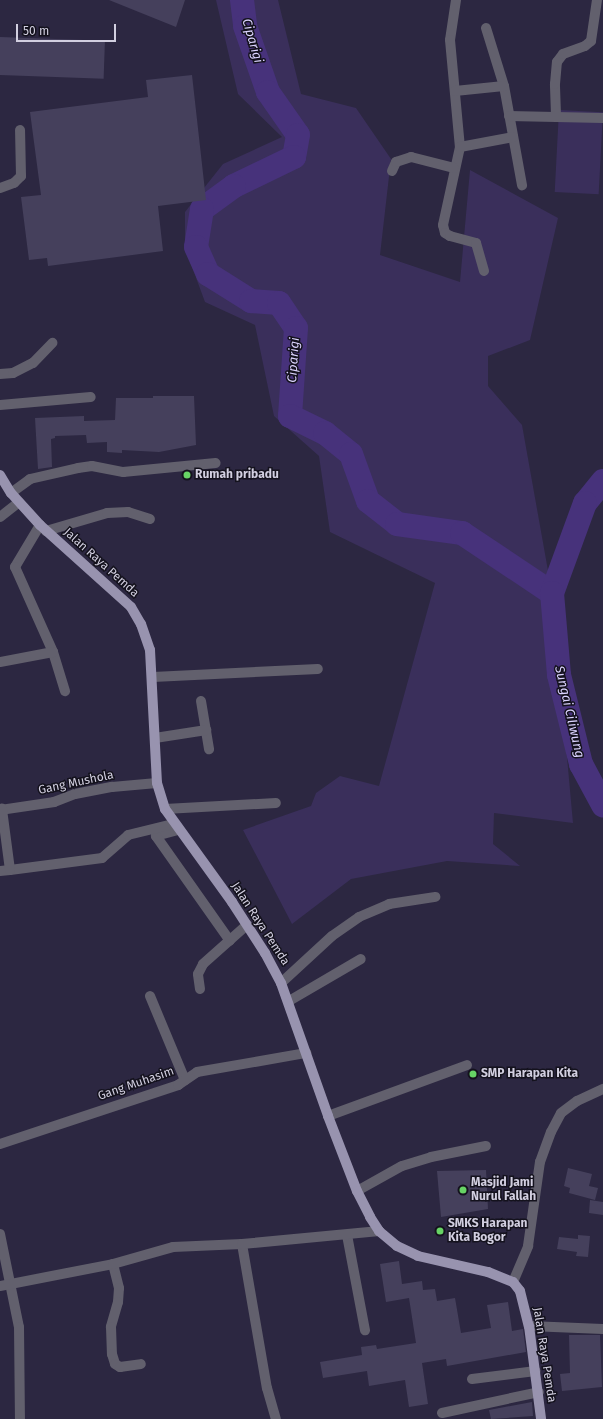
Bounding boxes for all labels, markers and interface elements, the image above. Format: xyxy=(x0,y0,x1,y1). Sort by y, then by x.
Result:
scale bar xyxy=(18,16,118,42)
water label: Ciparigi xyxy=(238,17,266,65)
text: 50 m xyxy=(23,24,49,38)
water label: Ciparigi xyxy=(285,337,303,383)
place label: Rumah pribadu xyxy=(195,468,279,482)
marker: Rumah pribadu xyxy=(182,470,192,480)
street label: Jalan Raya Pemda xyxy=(60,525,142,601)
water label: Sungai Ciliwung xyxy=(551,664,587,760)
street label: Gang Mushola xyxy=(37,768,115,798)
street label: Jalan Raya Pemda xyxy=(228,880,292,968)
street label: Gang Muhasim xyxy=(96,1064,176,1104)
place label: SMP Harapan Kita xyxy=(481,1067,578,1081)
marker: SMP Harapan Kita xyxy=(468,1069,478,1079)
place label: Masjid Jami Nurul Fallah xyxy=(471,1176,536,1204)
marker: Masjid Jami Nurul Fallah xyxy=(458,1185,468,1195)
place label: SMKS Harapan Kita Bogor xyxy=(448,1217,527,1245)
marker: SMKS Harapan Kita Bogor xyxy=(435,1226,445,1236)
street label: Jalan Raya Pemda xyxy=(529,1306,559,1404)

